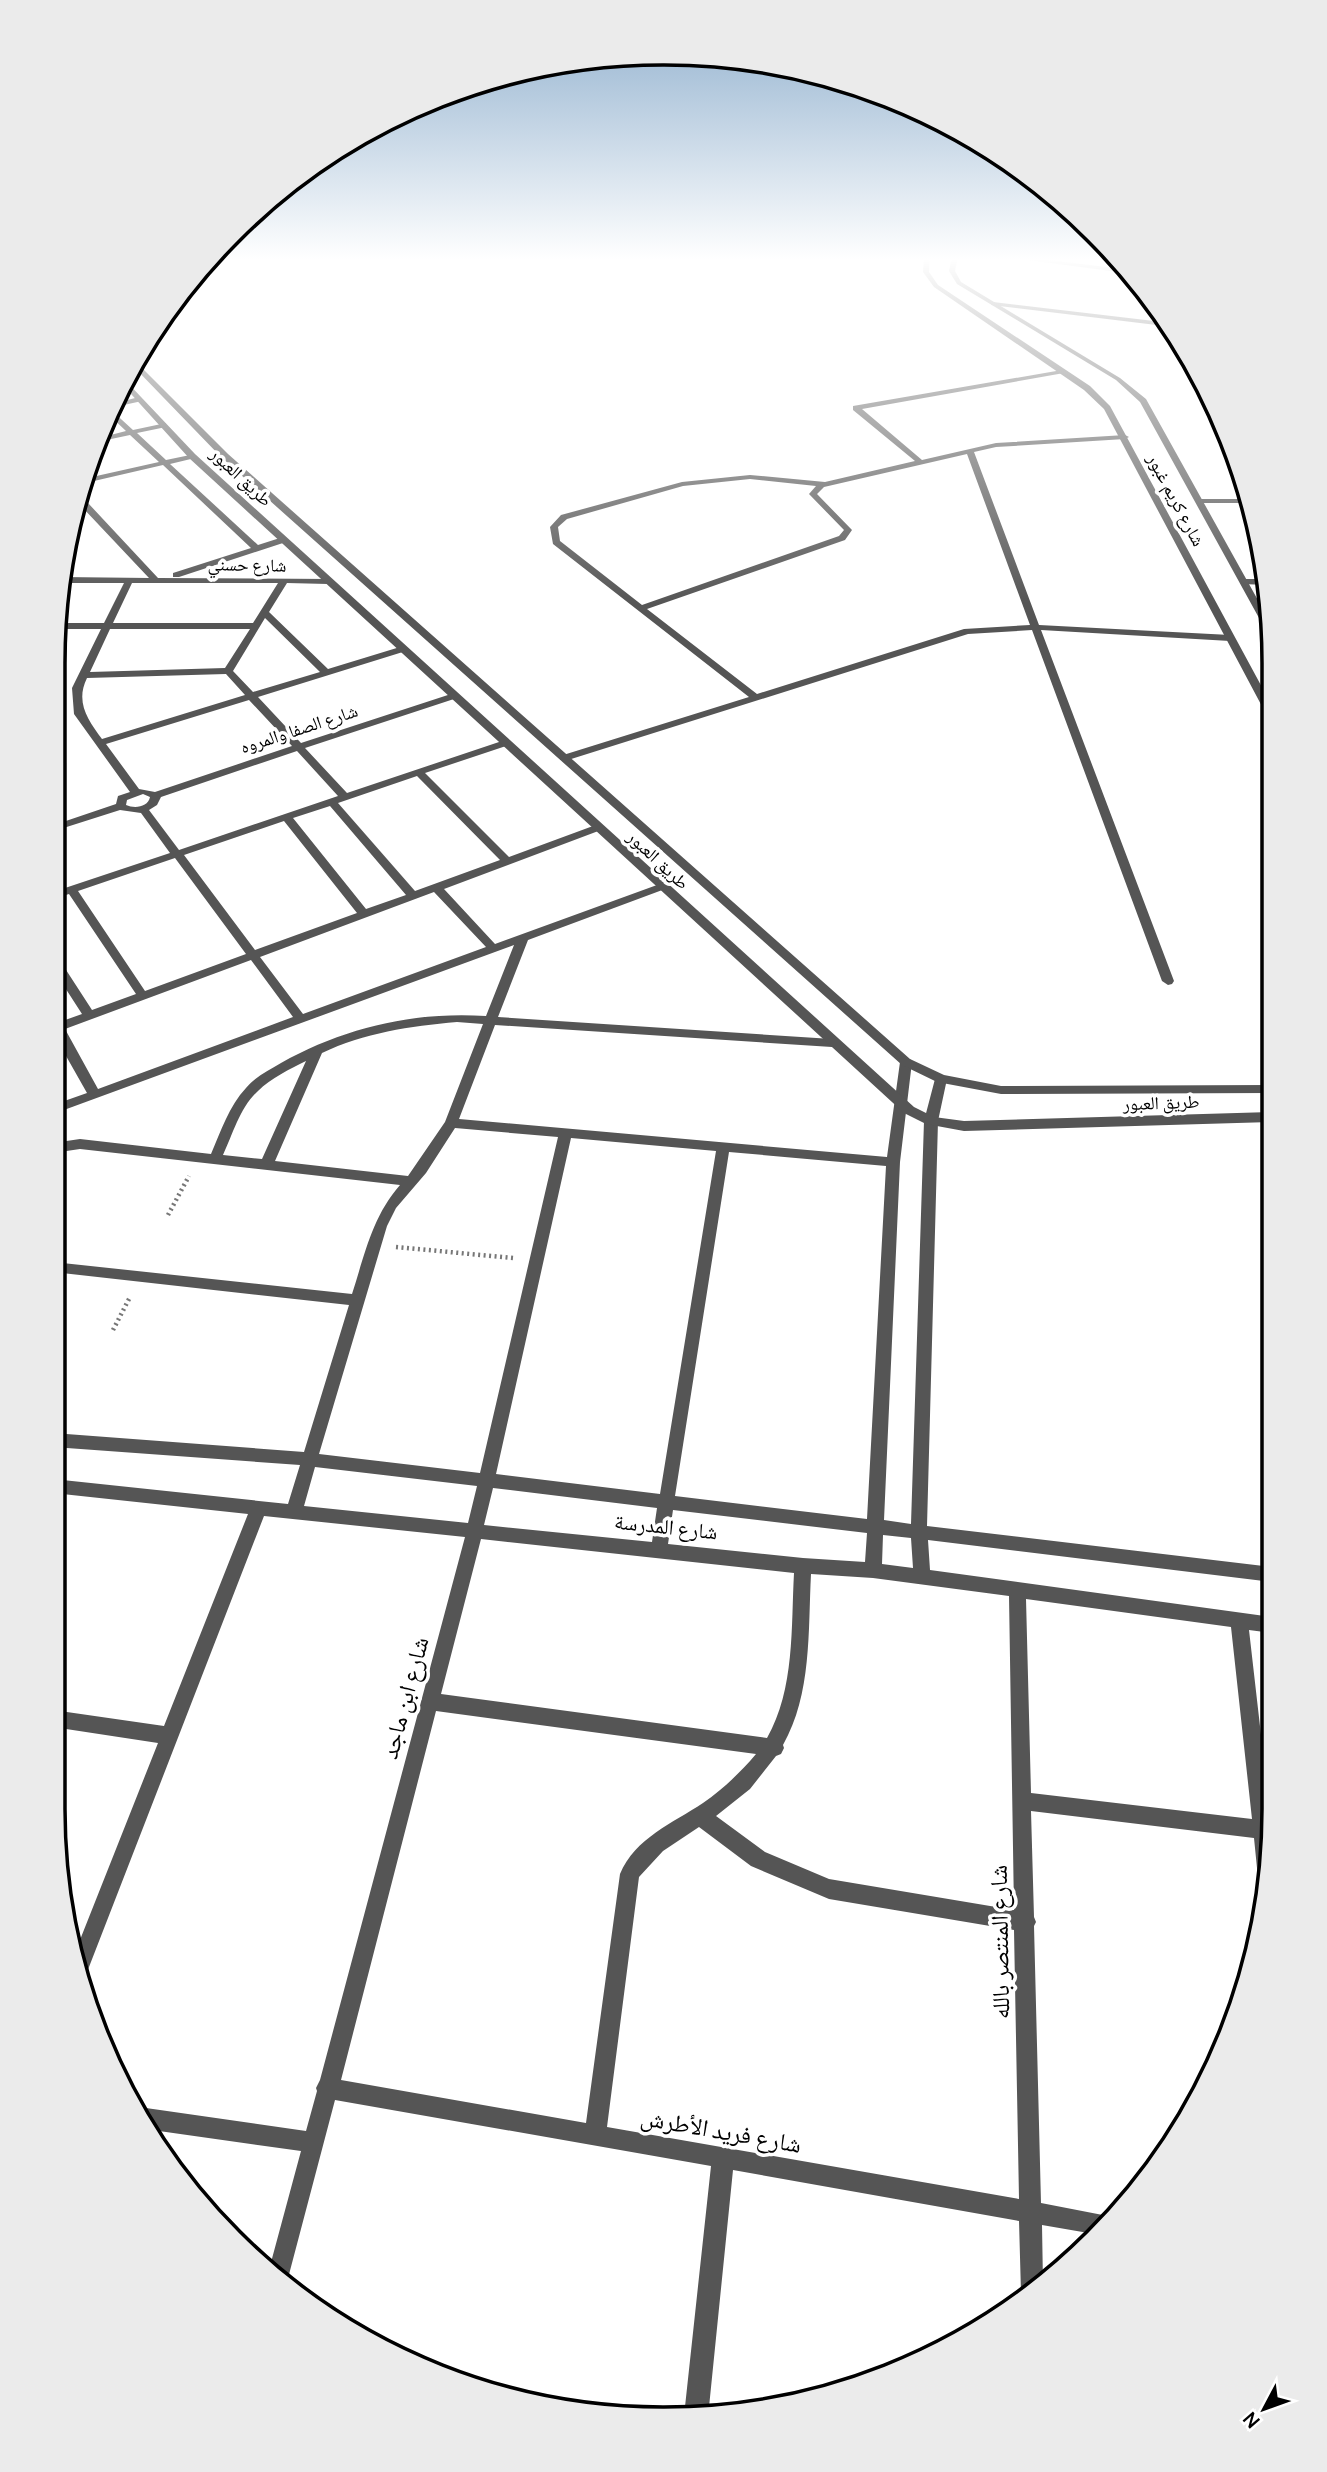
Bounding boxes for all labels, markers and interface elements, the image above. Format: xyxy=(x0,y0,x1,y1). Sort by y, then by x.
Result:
street label: طريق العبور xyxy=(205,441,278,511)
street label: شارع كريم غبور xyxy=(1141,448,1211,550)
street label: شارع حسني xyxy=(207,551,287,580)
street label: شارع الصفا والمروه xyxy=(237,698,360,758)
street label: طريق العبور xyxy=(622,824,695,894)
street label: طريق العبور xyxy=(1121,1089,1200,1115)
street label: شارع المدرسة xyxy=(613,1507,719,1545)
street label: شارع ابن ماجد xyxy=(371,1633,436,1762)
street label: شارع المنتصر بالله xyxy=(981,1865,1016,2020)
street label: شارع فريد الأطرش xyxy=(638,2099,804,2160)
north arrow xyxy=(1229,2374,1299,2444)
text: N xyxy=(1237,2406,1265,2434)

